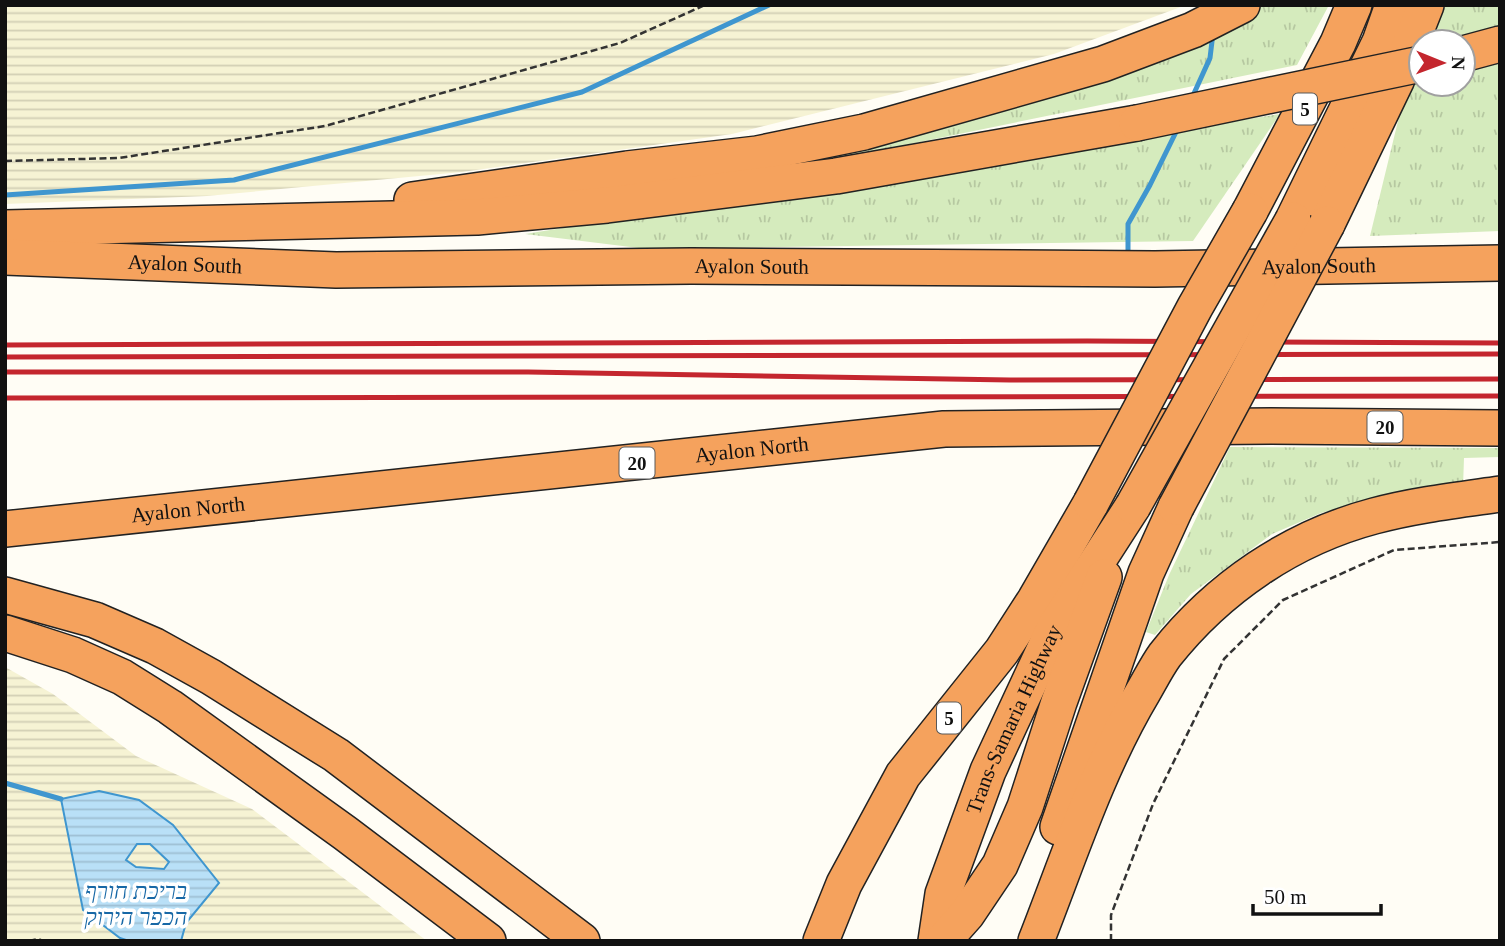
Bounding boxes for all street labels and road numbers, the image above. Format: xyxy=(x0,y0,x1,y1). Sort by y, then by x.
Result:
road number: 5 xyxy=(1293,94,1317,124)
street label: Ayalon South xyxy=(127,250,243,278)
street label: Ayalon South xyxy=(1261,253,1376,279)
street label: Ayalon South xyxy=(695,254,809,279)
road number: 20 xyxy=(1368,412,1402,442)
street label: Ayalon North xyxy=(694,431,810,467)
road number: 20 xyxy=(620,447,654,478)
street label: Ayalon North xyxy=(130,491,247,527)
street label: Trans-Samaria Highway xyxy=(961,620,1067,817)
road number: 5 xyxy=(937,702,961,734)

